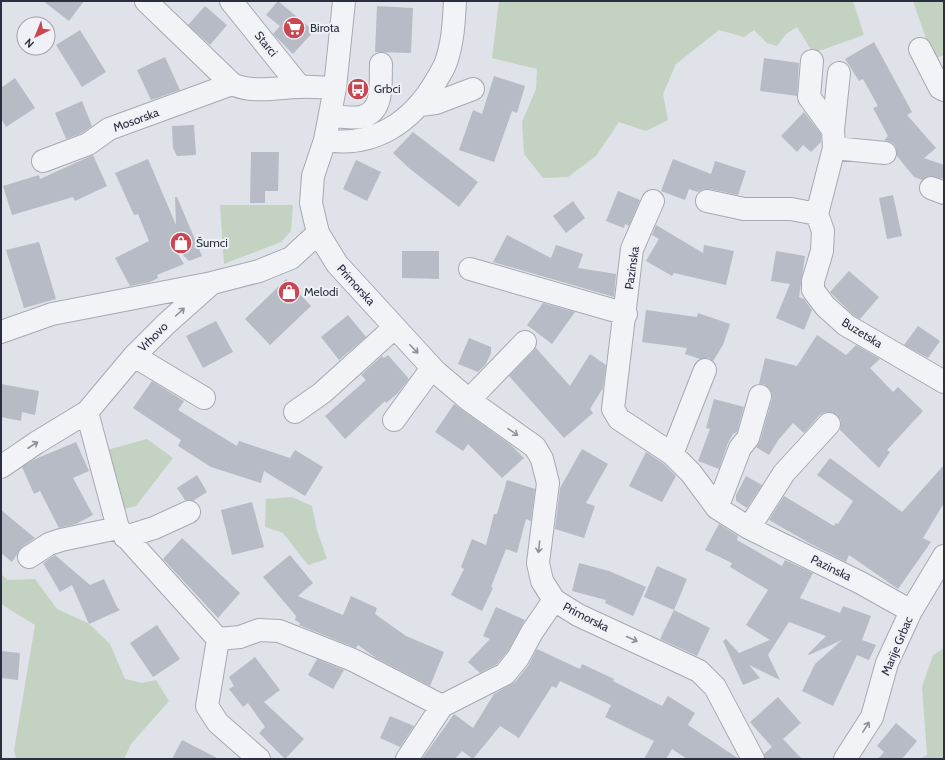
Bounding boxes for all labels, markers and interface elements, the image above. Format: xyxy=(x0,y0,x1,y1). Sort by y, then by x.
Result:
supermarket icon: Birota xyxy=(281,15,307,41)
north arrow xyxy=(16,16,56,56)
place label: Birota xyxy=(310,20,340,35)
street label: Starci xyxy=(252,28,281,59)
text: N xyxy=(22,36,37,51)
bus stop icon: Grbci xyxy=(345,76,371,102)
place label: Grbci xyxy=(374,81,400,96)
street label: Mosorska xyxy=(111,104,161,135)
shop icon: Šumci xyxy=(168,230,194,256)
place label: Šumci xyxy=(196,235,228,250)
street label: Pazinska xyxy=(621,245,642,290)
street label: Primorska xyxy=(334,261,379,308)
shop icon: Melodi xyxy=(276,279,302,305)
place label: Melodi xyxy=(304,284,338,299)
one-way arrow xyxy=(175,307,185,316)
street label: Buzetska xyxy=(839,314,886,351)
street label: Vrhovo xyxy=(135,318,171,355)
one-way arrow xyxy=(409,344,419,354)
one-way arrow xyxy=(508,428,519,436)
one-way arrow xyxy=(27,440,39,448)
one-way arrow xyxy=(536,540,543,553)
street label: Pazinska xyxy=(808,551,854,584)
street label: Primorska xyxy=(561,599,612,635)
street label: Marije Grbac xyxy=(877,613,916,678)
one-way arrow xyxy=(626,636,638,643)
one-way arrow xyxy=(862,721,871,732)

